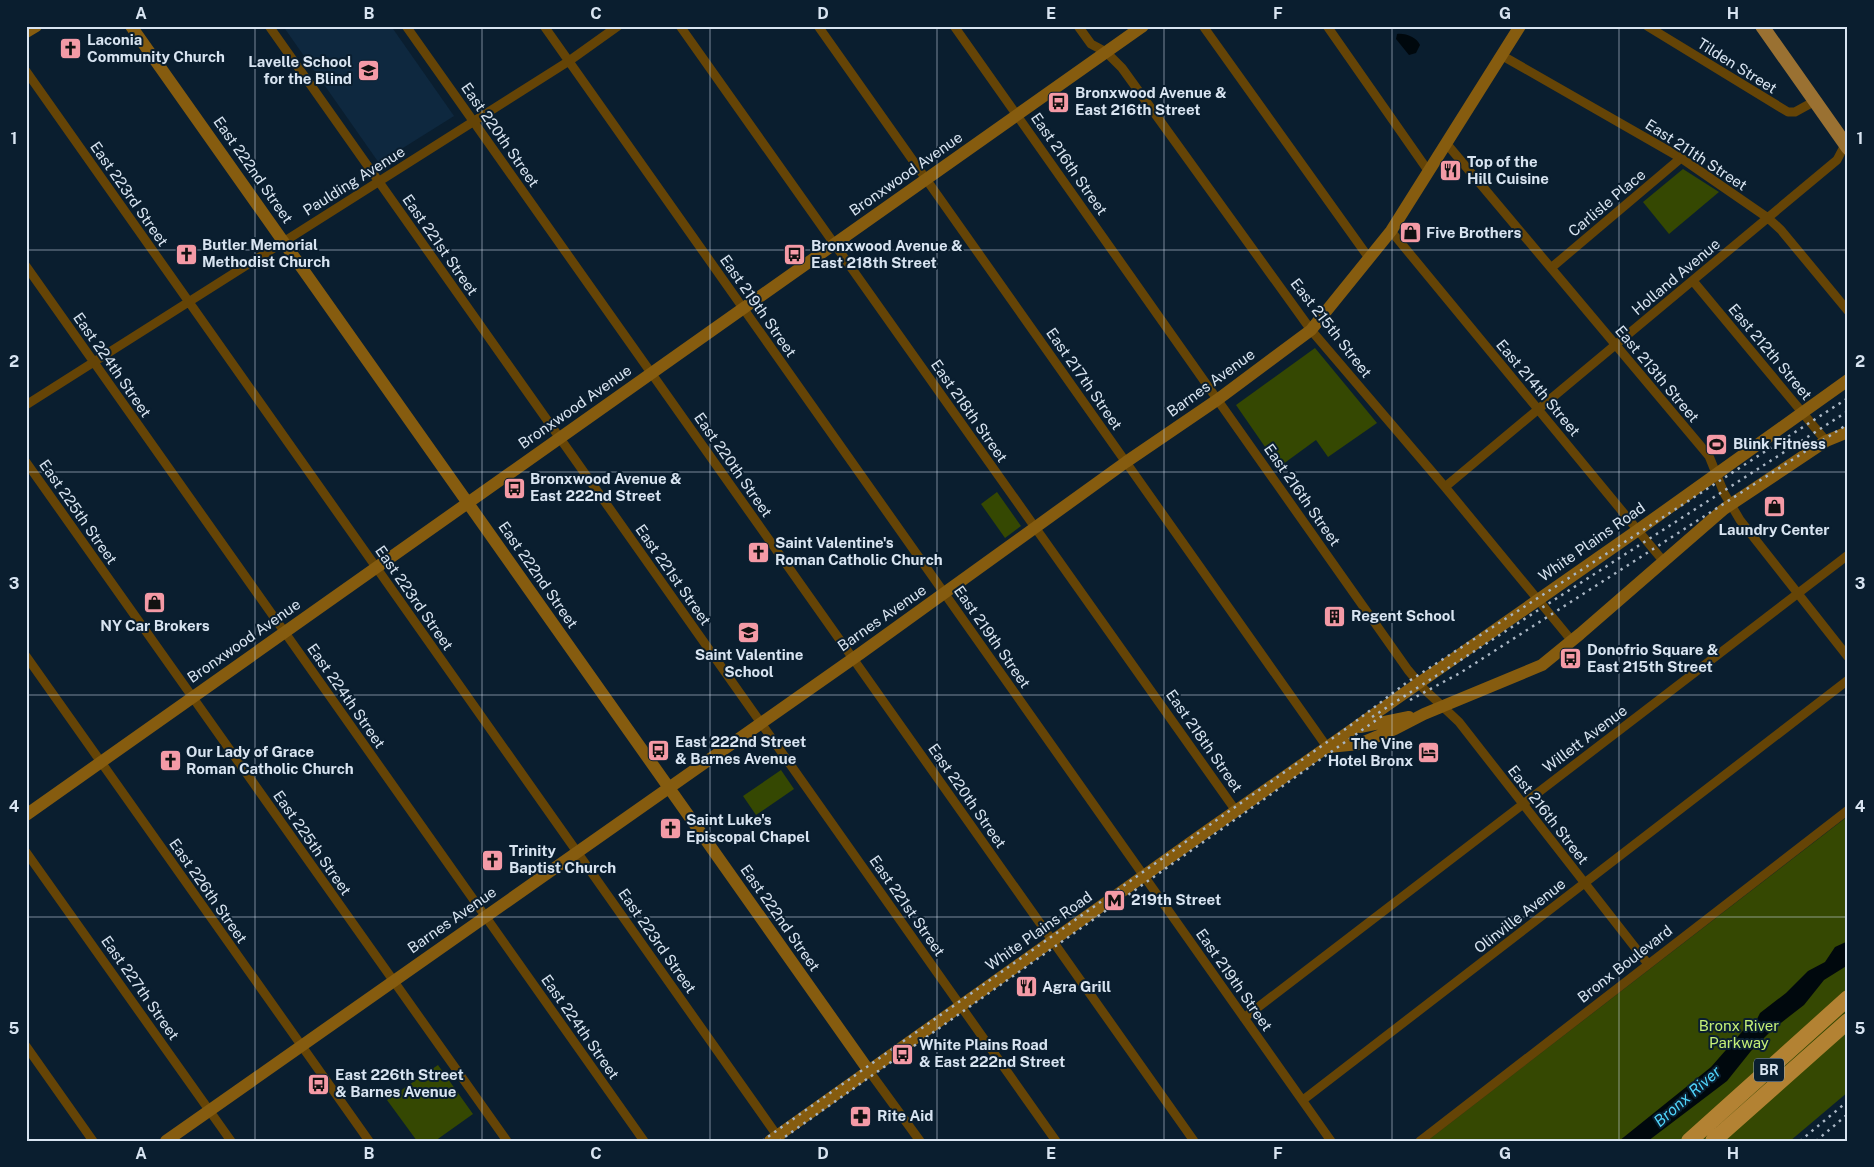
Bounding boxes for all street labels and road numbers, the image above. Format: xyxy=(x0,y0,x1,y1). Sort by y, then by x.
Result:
street label: Tilden Street xyxy=(1694,34,1780,97)
street label: East 220th Street xyxy=(458,79,543,190)
street label: East 216th Street xyxy=(1028,109,1111,218)
street label: East 222nd Street xyxy=(210,113,297,226)
street label: East 211th Street xyxy=(1642,115,1750,194)
street label: Bronxwood Avenue xyxy=(846,128,965,219)
street label: East 223rd Street xyxy=(87,138,172,249)
street label: Paulding Avenue xyxy=(300,142,408,219)
street label: Carlisle Place xyxy=(1565,165,1649,240)
street label: East 221st Street xyxy=(399,191,482,298)
street label: Holland Avenue xyxy=(1628,235,1723,318)
street label: East 219th Street xyxy=(717,251,800,360)
street label: East 215th Street xyxy=(1287,275,1375,381)
street label: East 212th Street xyxy=(1725,300,1816,403)
street label: East 224th Street xyxy=(70,309,155,420)
street label: East 213th Street xyxy=(1612,322,1703,426)
street label: East 217th Street xyxy=(1043,325,1126,433)
street label: East 214th Street xyxy=(1493,336,1584,440)
street label: Barnes Avenue xyxy=(1164,345,1258,420)
street label: East 218th Street xyxy=(928,356,1011,465)
street label: Bronxwood Avenue xyxy=(515,361,634,452)
street label: East 220th Street xyxy=(691,409,776,520)
street label: East 216th Street xyxy=(1261,440,1344,549)
street label: East 225th Street xyxy=(36,456,121,567)
street label: White Plains Road xyxy=(1535,499,1648,585)
street label: East 222nd Street xyxy=(495,518,582,631)
street label: East 221st Street xyxy=(632,521,715,628)
street label: East 223rd Street xyxy=(372,542,457,653)
street label: Barnes Avenue xyxy=(834,581,929,654)
street label: East 219th Street xyxy=(951,582,1034,691)
street label: Bronxwood Avenue xyxy=(184,595,303,686)
street label: East 224th Street xyxy=(304,640,389,751)
street label: East 218th Street xyxy=(1163,686,1246,795)
street label: Willett Avenue xyxy=(1539,701,1630,776)
street label: East 220th Street xyxy=(925,740,1010,851)
street label: East 216th Street xyxy=(1505,762,1592,868)
street label: East 225th Street xyxy=(270,787,355,898)
street label: East 226th Street xyxy=(166,835,251,946)
street label: East 221st Street xyxy=(866,852,949,959)
street label: East 222nd Street xyxy=(737,861,824,974)
street label: Olinville Avenue xyxy=(1471,875,1569,956)
street label: Barnes Avenue xyxy=(404,883,499,956)
street label: East 223rd Street xyxy=(615,885,700,996)
street label: White Plains Road xyxy=(982,888,1095,974)
street label: Bronx Boulevard xyxy=(1574,921,1675,1006)
street label: East 219th Street xyxy=(1193,925,1276,1034)
street label: East 227th Street xyxy=(98,932,183,1043)
street label: East 224th Street xyxy=(538,971,623,1082)
road number: BR xyxy=(1754,1058,1784,1082)

